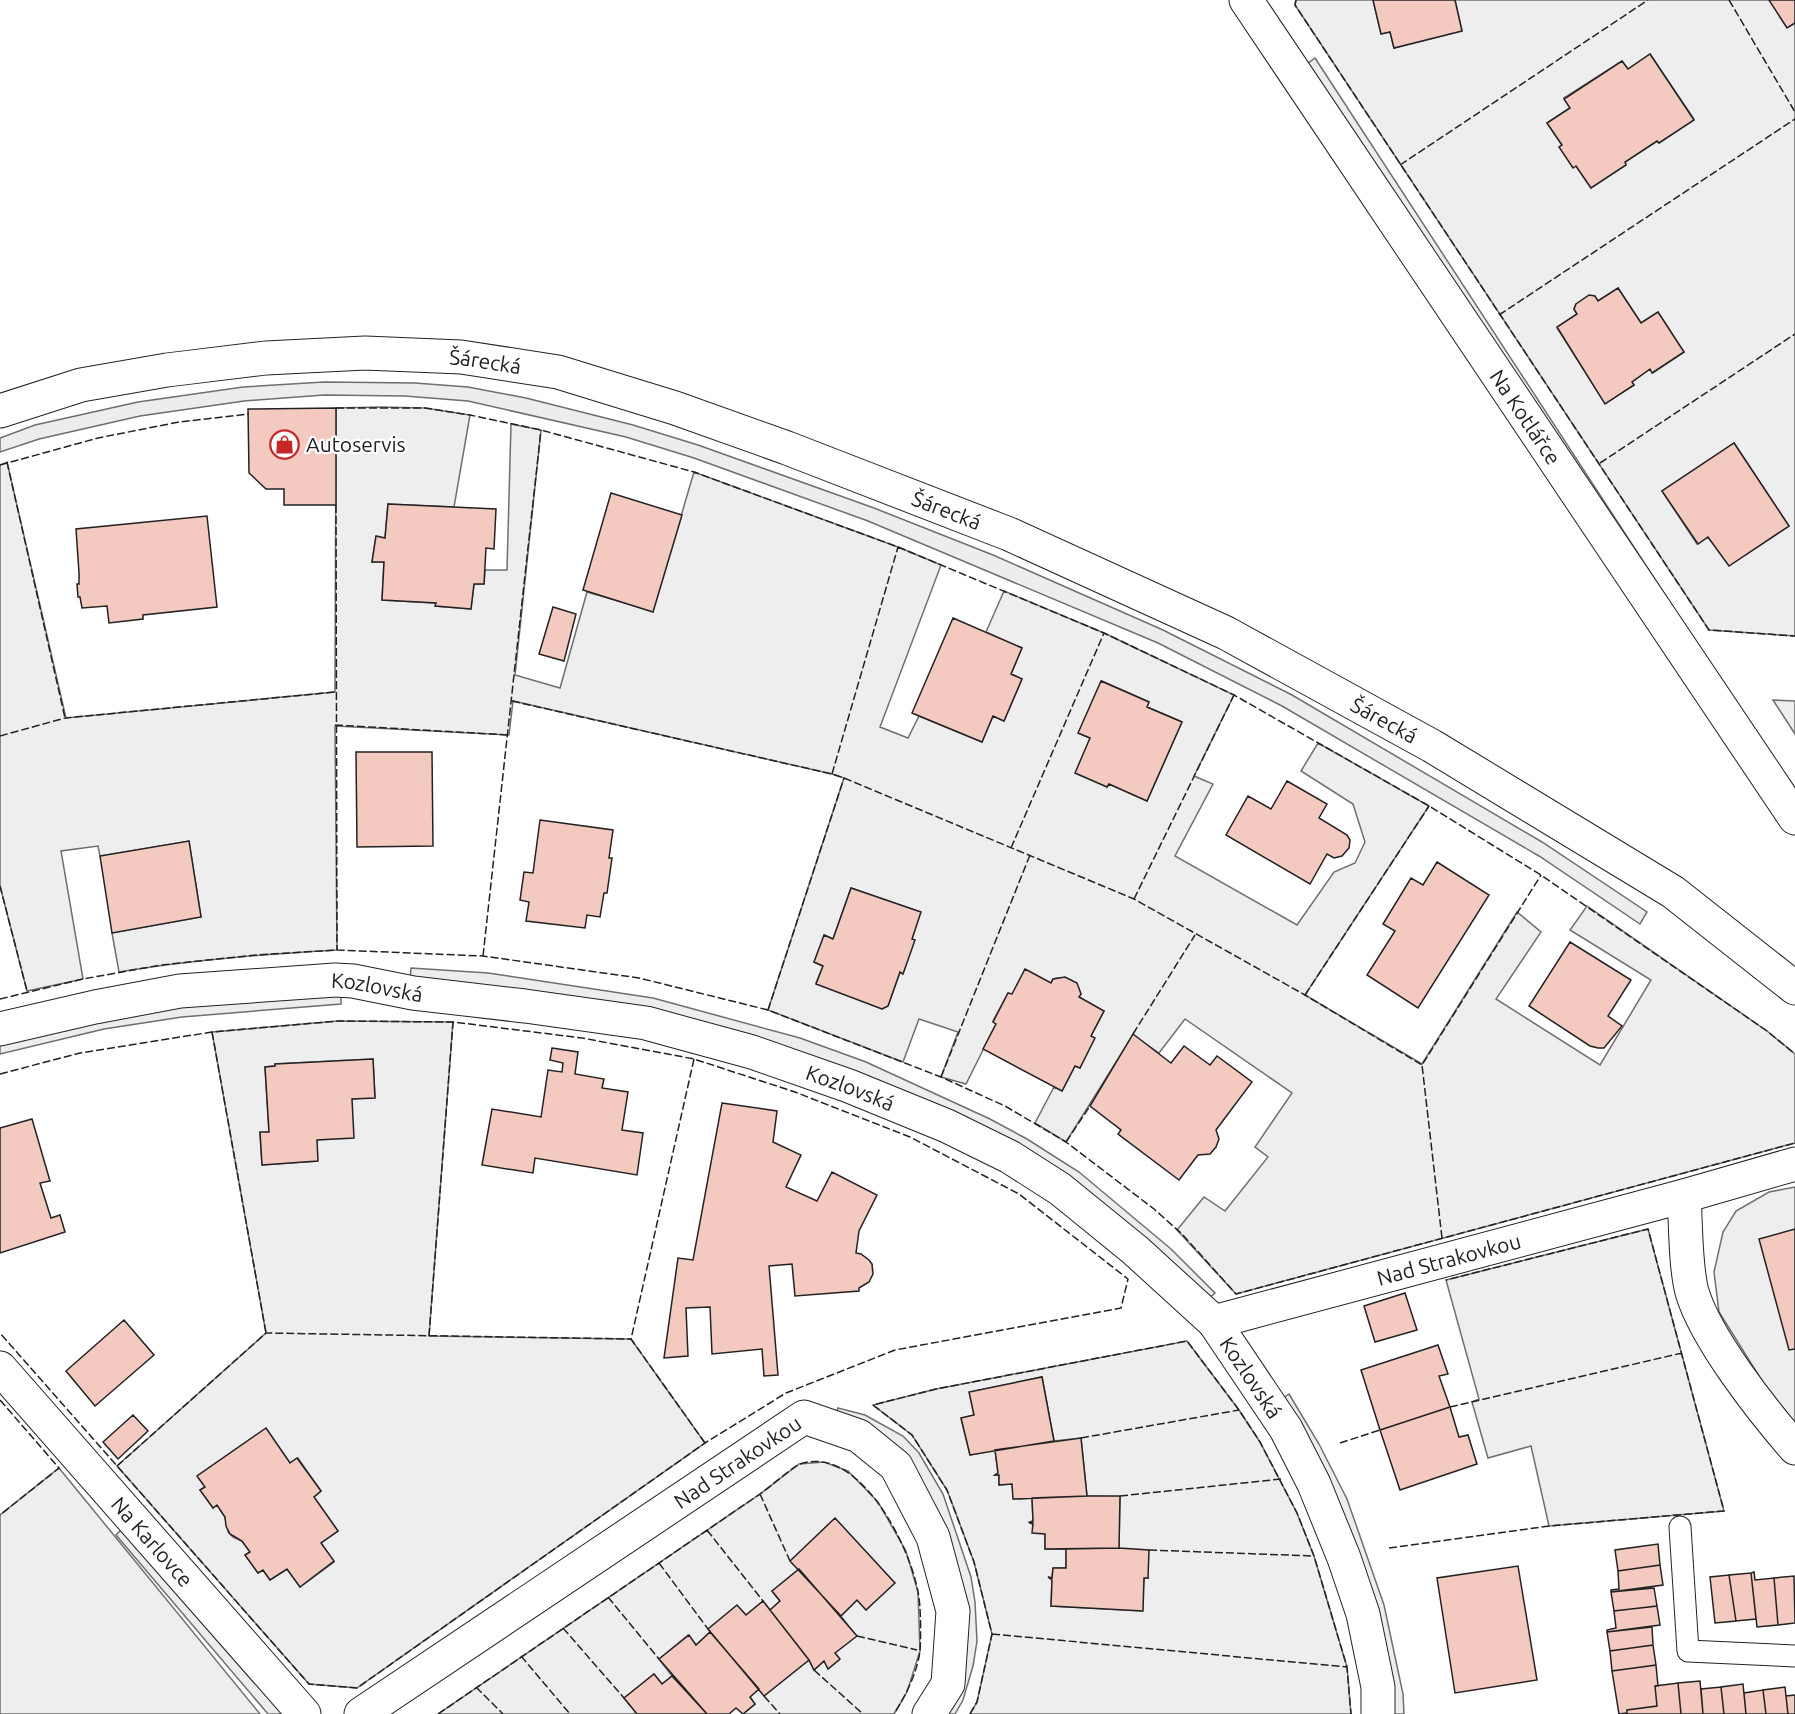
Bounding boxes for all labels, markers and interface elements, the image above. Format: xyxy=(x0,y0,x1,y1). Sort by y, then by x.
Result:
street label: Šárecká xyxy=(449,345,523,378)
street label: Na Kotlářce xyxy=(1485,365,1566,469)
shop icon: Autoservis xyxy=(269,428,301,460)
place label: Autoservis xyxy=(306,432,406,456)
street label: Šárecká xyxy=(908,486,985,534)
street label: Šárecká xyxy=(1347,692,1422,748)
street label: Kozlovská xyxy=(331,968,424,1006)
street label: Kozlovská xyxy=(803,1060,898,1115)
street label: Nad Strakovkou xyxy=(1374,1228,1523,1290)
street label: Kozlovská xyxy=(1215,1332,1287,1423)
street label: Nad Strakovkou xyxy=(669,1411,805,1513)
street label: Na Karlovce xyxy=(107,1492,198,1591)

